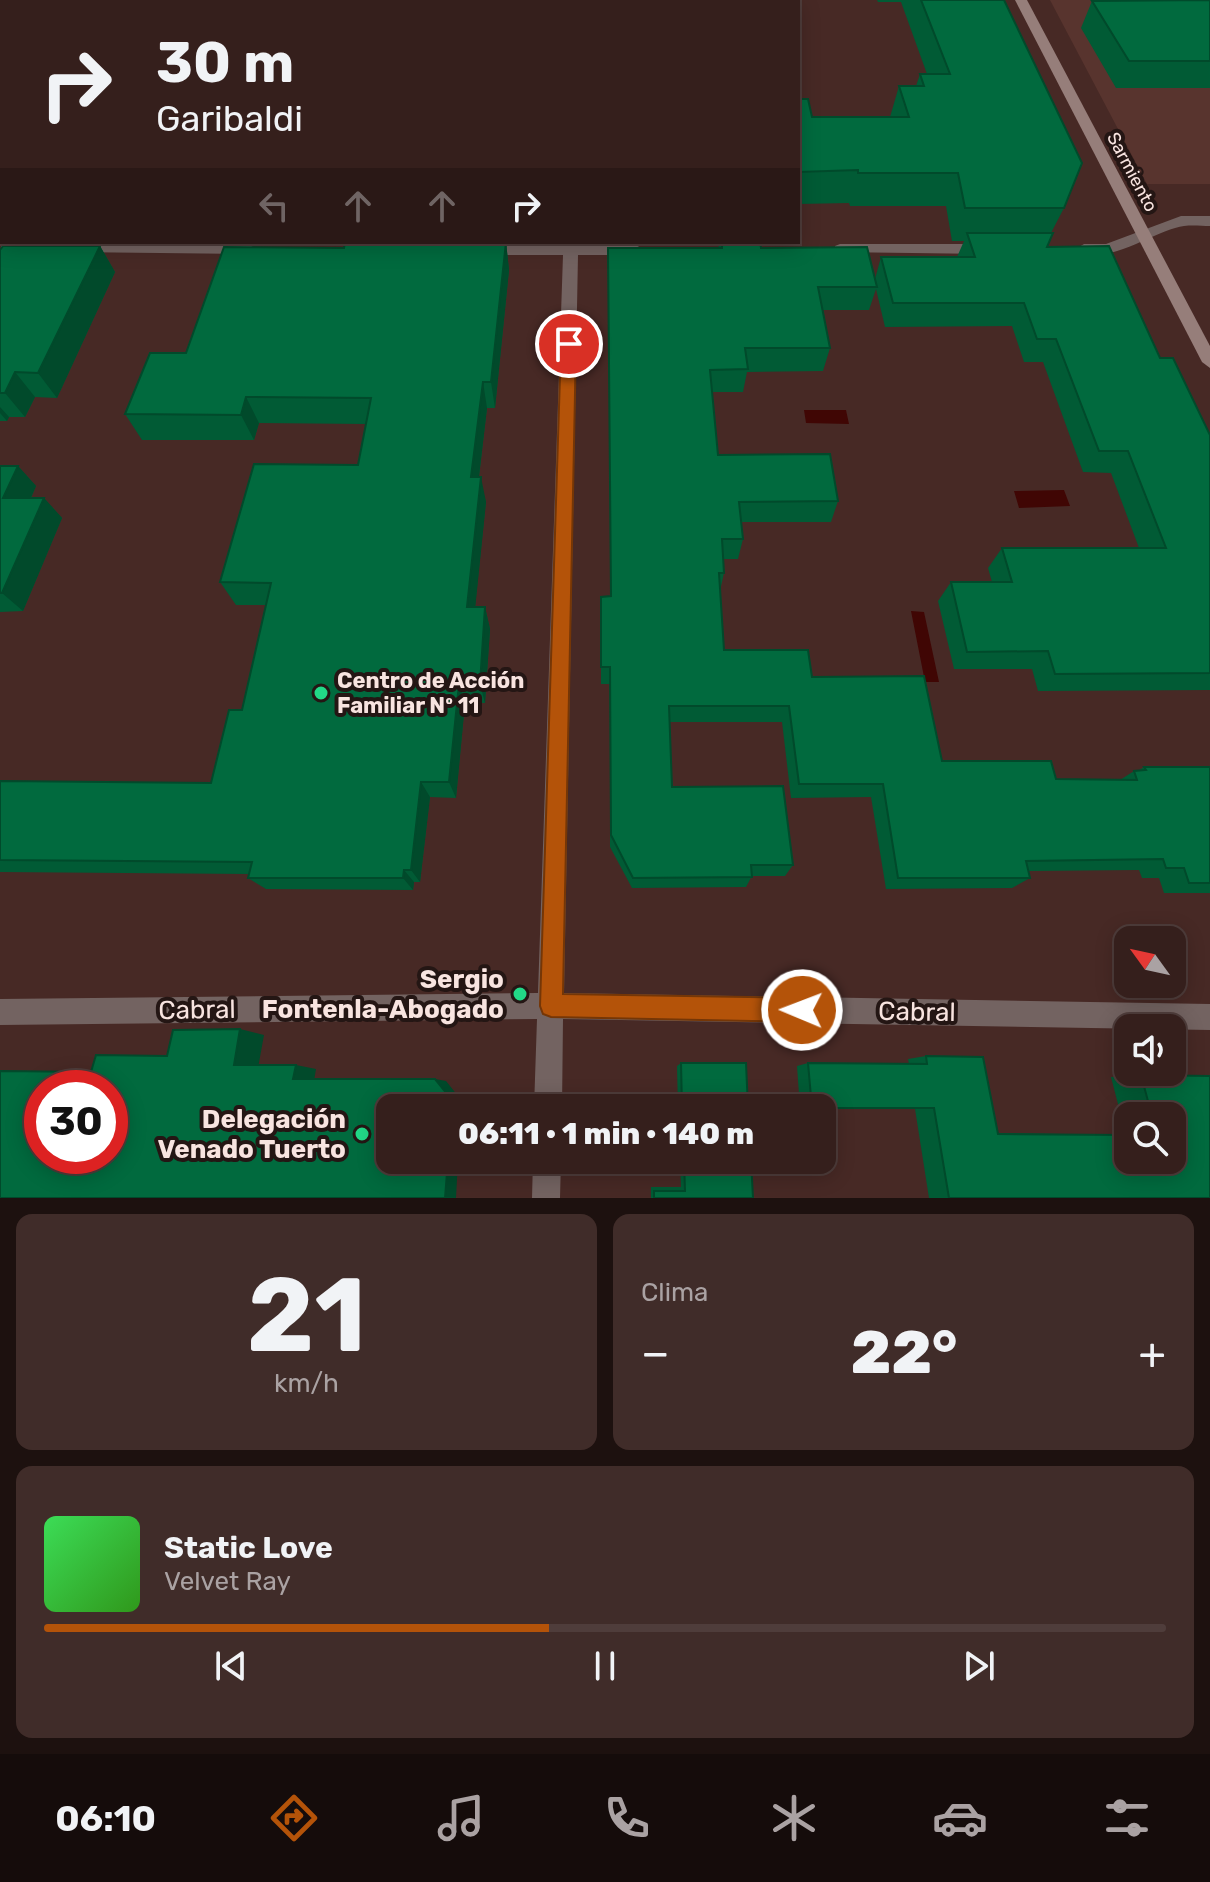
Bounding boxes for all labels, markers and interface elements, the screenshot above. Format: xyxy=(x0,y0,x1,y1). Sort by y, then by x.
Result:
text: 30 m xyxy=(156,30,294,96)
icon: right xyxy=(24,32,128,136)
text: Garibaldi xyxy=(156,97,303,140)
street label: Sarmiento xyxy=(1102,129,1162,215)
icon: left xyxy=(252,184,296,228)
icon: ahead xyxy=(336,184,380,228)
icon: ahead xyxy=(420,184,464,228)
icon: right xyxy=(504,184,548,228)
pin xyxy=(535,310,603,378)
icon: arrive xyxy=(547,322,591,366)
place label: Centro de Acción Familiar Nº 11 xyxy=(337,667,524,719)
marker: Centro de Acción Familiar Nº 11 xyxy=(312,684,330,702)
north arrow xyxy=(1114,926,1186,998)
map controls xyxy=(1114,926,1186,1174)
place label: Sergio Fontenla-Abogado xyxy=(262,964,504,1025)
position arrow xyxy=(760,968,844,1052)
marker: Sergio Fontenla-Abogado xyxy=(511,985,529,1003)
street label: Cabral xyxy=(158,994,236,1026)
street label: Cabral xyxy=(878,996,956,1028)
button: sound xyxy=(1114,1014,1186,1086)
speed limit sign: 30 xyxy=(24,1070,128,1174)
button: search xyxy=(1114,1102,1186,1174)
place label: Delegación Venado Tuerto xyxy=(158,1104,346,1165)
text: 06:11 · 1 min · 140 m xyxy=(458,1116,754,1152)
marker: Delegación Venado Tuerto xyxy=(353,1125,371,1143)
text: 21 xyxy=(247,1254,366,1377)
text: Clima xyxy=(641,1277,708,1308)
text: 22° xyxy=(851,1317,957,1388)
text: − xyxy=(641,1327,670,1379)
text: + xyxy=(1139,1327,1166,1379)
text: km/h xyxy=(274,1368,339,1399)
text: Static Love xyxy=(164,1530,333,1566)
text: Velvet Ray xyxy=(164,1566,291,1597)
icon: previous xyxy=(209,1644,253,1688)
icon: pause xyxy=(583,1644,627,1688)
icon: next xyxy=(957,1644,1001,1688)
icon: directions xyxy=(266,1790,322,1846)
icon: music xyxy=(433,1790,489,1846)
icon: phone xyxy=(599,1790,655,1846)
icon: climate xyxy=(766,1790,822,1846)
icon: car xyxy=(932,1790,988,1846)
icon: filters xyxy=(1099,1790,1155,1846)
text: 06:10 xyxy=(55,1797,156,1840)

